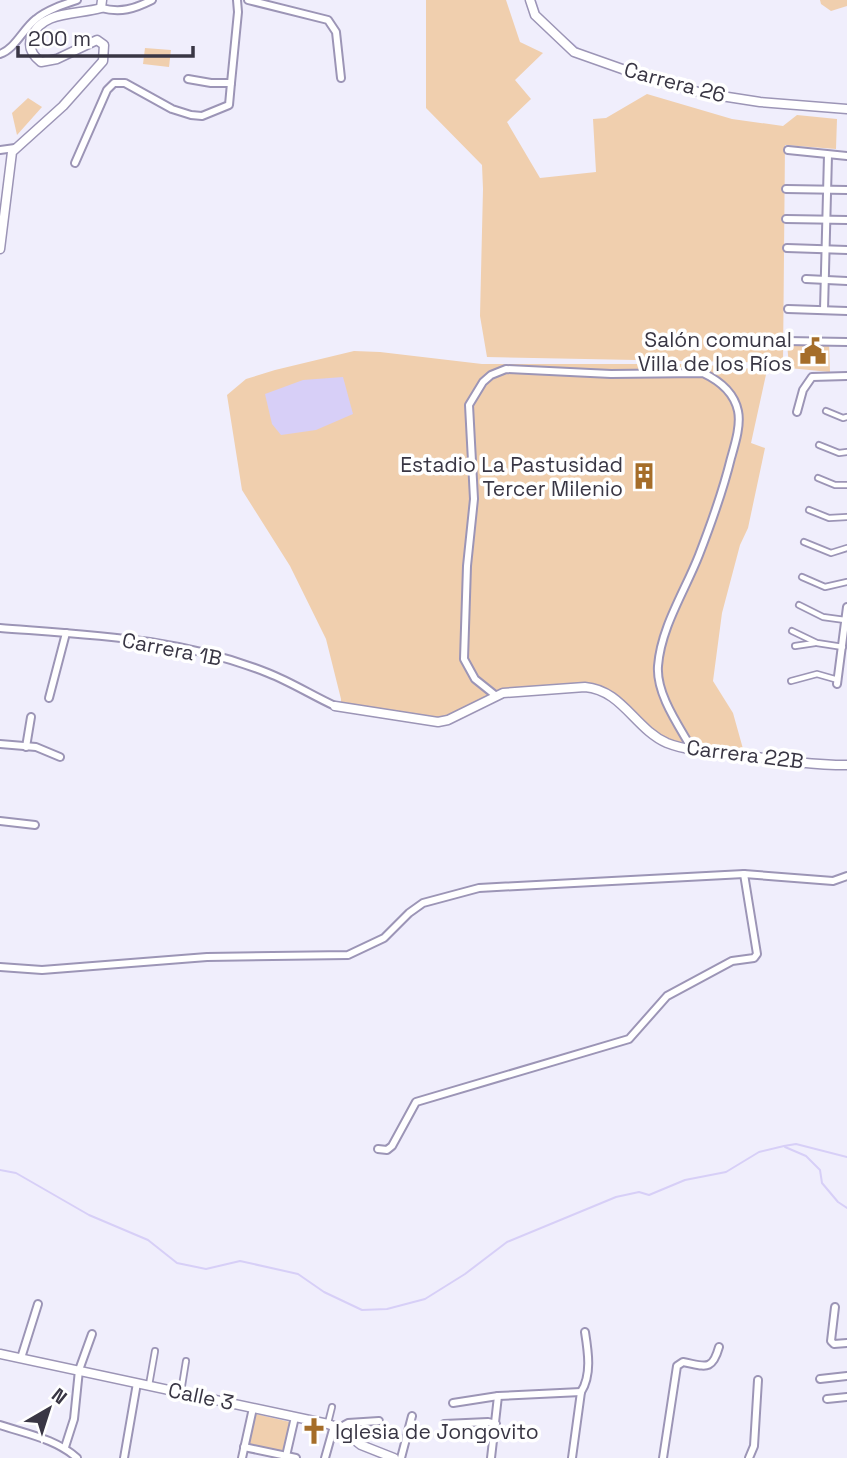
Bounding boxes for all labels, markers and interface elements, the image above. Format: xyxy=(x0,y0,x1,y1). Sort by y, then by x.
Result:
scale bar xyxy=(18,14,192,58)
text: 200 m xyxy=(28,25,91,52)
street label: Carrera 26 xyxy=(621,56,729,108)
place label: Salón comunal Villa de los Ríos xyxy=(638,326,792,377)
public building icon: Salón comunal Villa de los Ríos xyxy=(798,336,828,366)
place label: Estadio La Pastusidad Tercer Milenio xyxy=(400,451,623,502)
building icon: Estadio La Pastusidad Tercer Milenio xyxy=(629,461,659,491)
street label: Carrera 1B xyxy=(120,626,224,672)
street label: Carrera 22B xyxy=(685,733,805,775)
north arrow xyxy=(14,1374,84,1444)
street label: Calle 3 xyxy=(166,1376,236,1416)
text: N xyxy=(47,1382,72,1410)
church icon: Iglesia de Jongovito xyxy=(299,1416,329,1446)
place label: Iglesia de Jongovito xyxy=(335,1418,539,1445)

